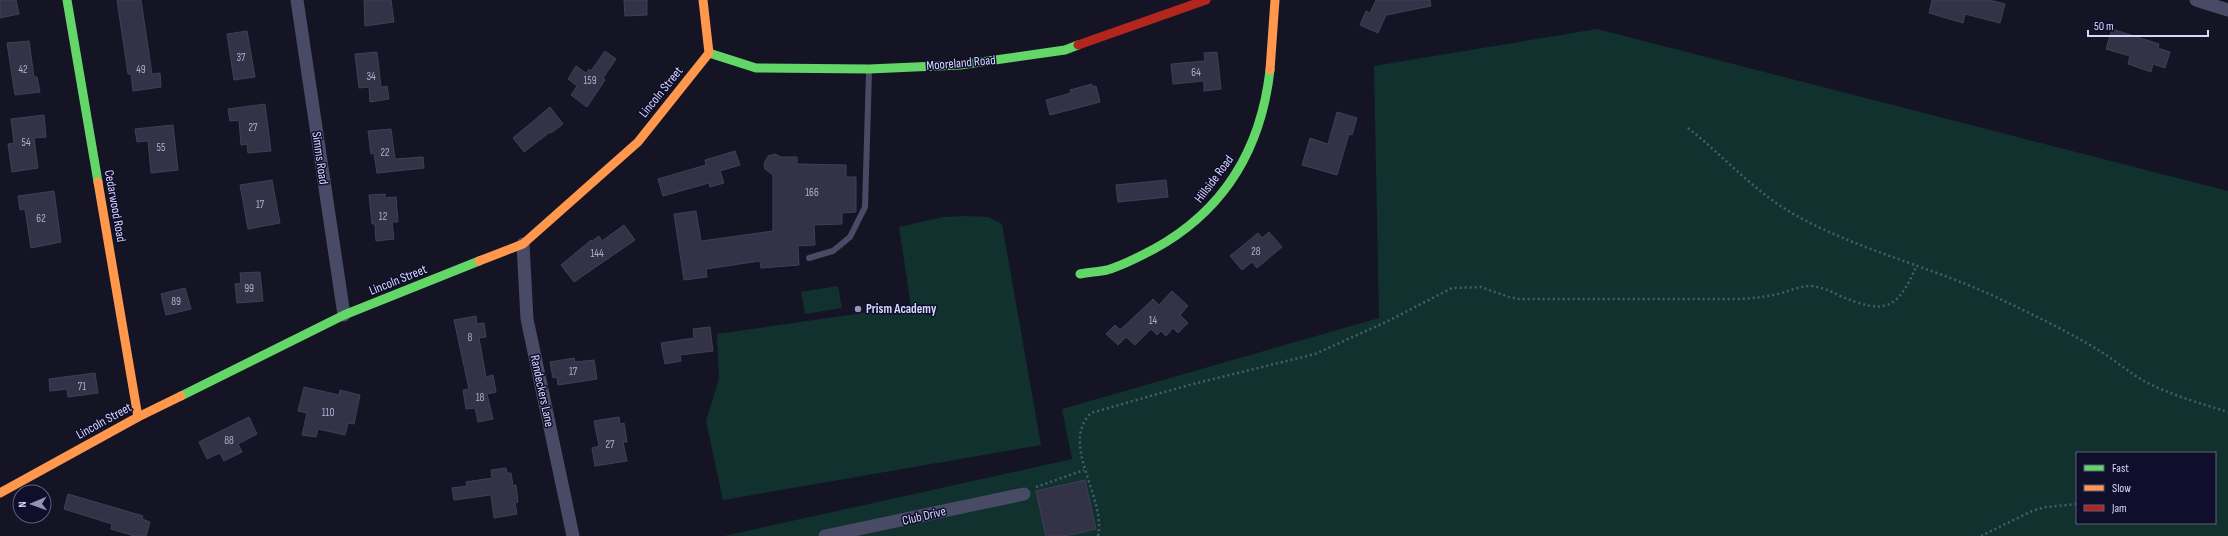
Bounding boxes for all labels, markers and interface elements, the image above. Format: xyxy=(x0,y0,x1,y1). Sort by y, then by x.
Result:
scale bar xyxy=(2088,12,2208,38)
text: 50 m xyxy=(2094,19,2114,34)
house number: 37 xyxy=(236,51,246,64)
street label: Mooreland Road xyxy=(926,52,996,74)
house number: 42 xyxy=(18,63,28,76)
house number: 49 xyxy=(136,63,146,76)
street label: Lincoln Street xyxy=(636,63,686,121)
house number: 64 xyxy=(1191,66,1201,79)
house number: 34 xyxy=(366,70,376,83)
house number: 159 xyxy=(583,74,597,87)
house number: 27 xyxy=(249,121,258,134)
street label: Simms Road xyxy=(308,131,332,185)
house number: 54 xyxy=(21,136,31,149)
house number: 55 xyxy=(157,141,165,154)
house number: 22 xyxy=(380,146,390,159)
street label: Hillside Road xyxy=(1191,152,1237,206)
street label: Cedarwood Road xyxy=(101,169,129,243)
house number: 166 xyxy=(805,186,819,199)
house number: 17 xyxy=(256,198,265,211)
house number: 12 xyxy=(379,210,388,223)
house number: 62 xyxy=(36,212,46,225)
house number: 28 xyxy=(1251,245,1261,258)
house number: 144 xyxy=(590,247,604,260)
street label: Lincoln Street xyxy=(367,261,429,299)
house number: 99 xyxy=(244,282,254,295)
house number: 89 xyxy=(171,295,181,308)
place label: Prism Academy xyxy=(866,301,937,317)
marker: Prism Academy xyxy=(853,304,863,314)
house number: 14 xyxy=(1149,314,1158,327)
house number: 8 xyxy=(468,331,473,344)
street label: Randeckers Lane xyxy=(527,354,557,428)
house number: 17 xyxy=(569,365,578,378)
house number: 71 xyxy=(78,380,86,393)
house number: 18 xyxy=(476,391,485,404)
street label: Lincoln Street xyxy=(74,399,134,443)
house number: 110 xyxy=(322,406,334,419)
house number: 88 xyxy=(224,434,234,447)
house number: 27 xyxy=(606,438,615,451)
legend xyxy=(2076,452,2216,524)
text: Fast xyxy=(2112,461,2129,476)
text: Slow xyxy=(2112,481,2131,496)
north arrow xyxy=(12,484,52,524)
text: N xyxy=(16,501,29,507)
text: Jam xyxy=(2111,501,2127,516)
street label: Club Drive xyxy=(901,503,947,529)

